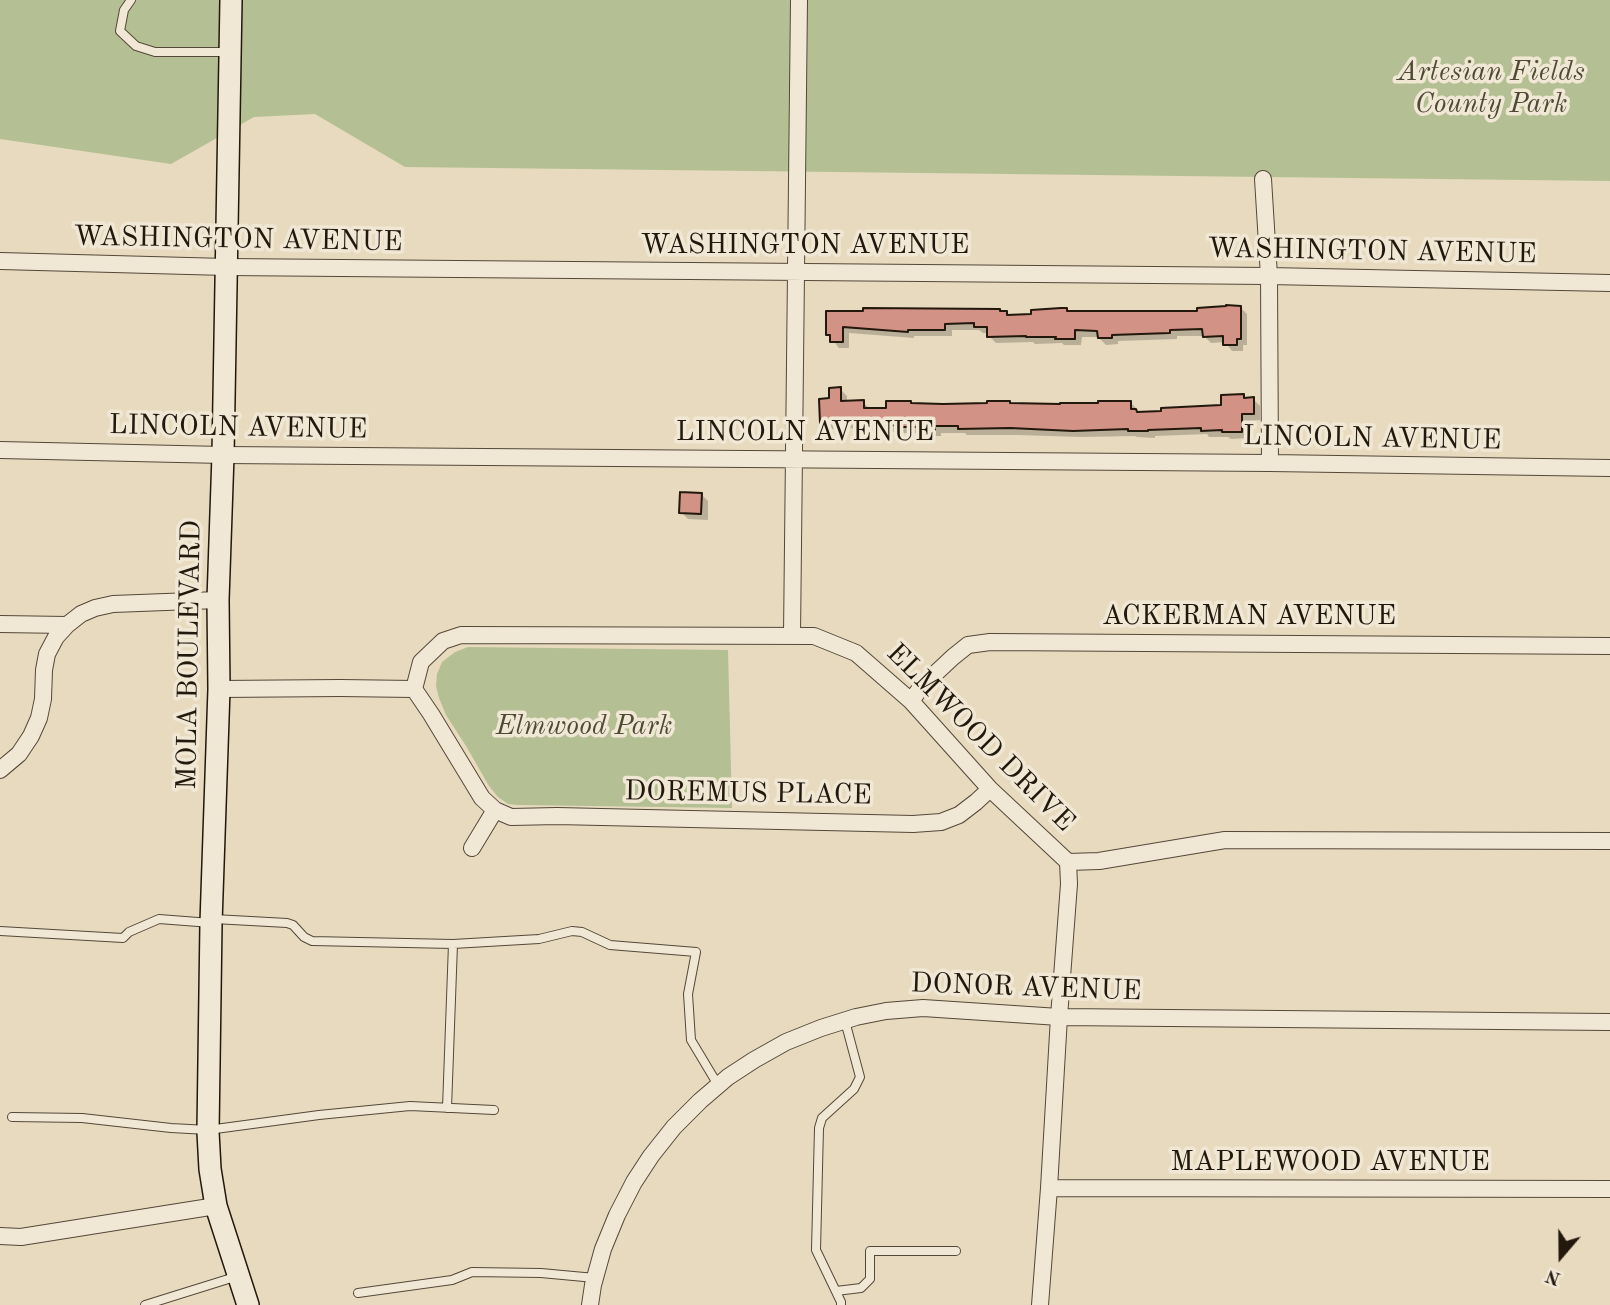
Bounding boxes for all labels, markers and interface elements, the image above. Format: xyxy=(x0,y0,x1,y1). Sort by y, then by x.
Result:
park label: Artesian Fields County Park xyxy=(1397,56,1585,122)
street label: WASHINGTON AVENUE xyxy=(73,220,403,260)
street label: WASHINGTON AVENUE xyxy=(641,229,969,263)
street label: WASHINGTON AVENUE xyxy=(1207,232,1537,272)
street label: LINCOLN AVENUE xyxy=(109,409,367,447)
street label: LINCOLN AVENUE xyxy=(676,416,934,450)
street label: LINCOLN AVENUE xyxy=(1243,420,1501,458)
street label: MOLA BOULEVARD xyxy=(171,520,209,790)
street label: ACKERMAN AVENUE xyxy=(1102,600,1396,634)
street label: ELMWOOD DRIVE xyxy=(879,637,1081,839)
park label: Elmwood Park xyxy=(496,710,672,744)
street label: DOREMUS PLACE xyxy=(624,775,872,813)
street label: DONOR AVENUE xyxy=(910,967,1142,1009)
street label: MAPLEWOOD AVENUE xyxy=(1170,1146,1490,1180)
north arrow xyxy=(1526,1221,1596,1291)
text: N xyxy=(1544,1265,1564,1288)

